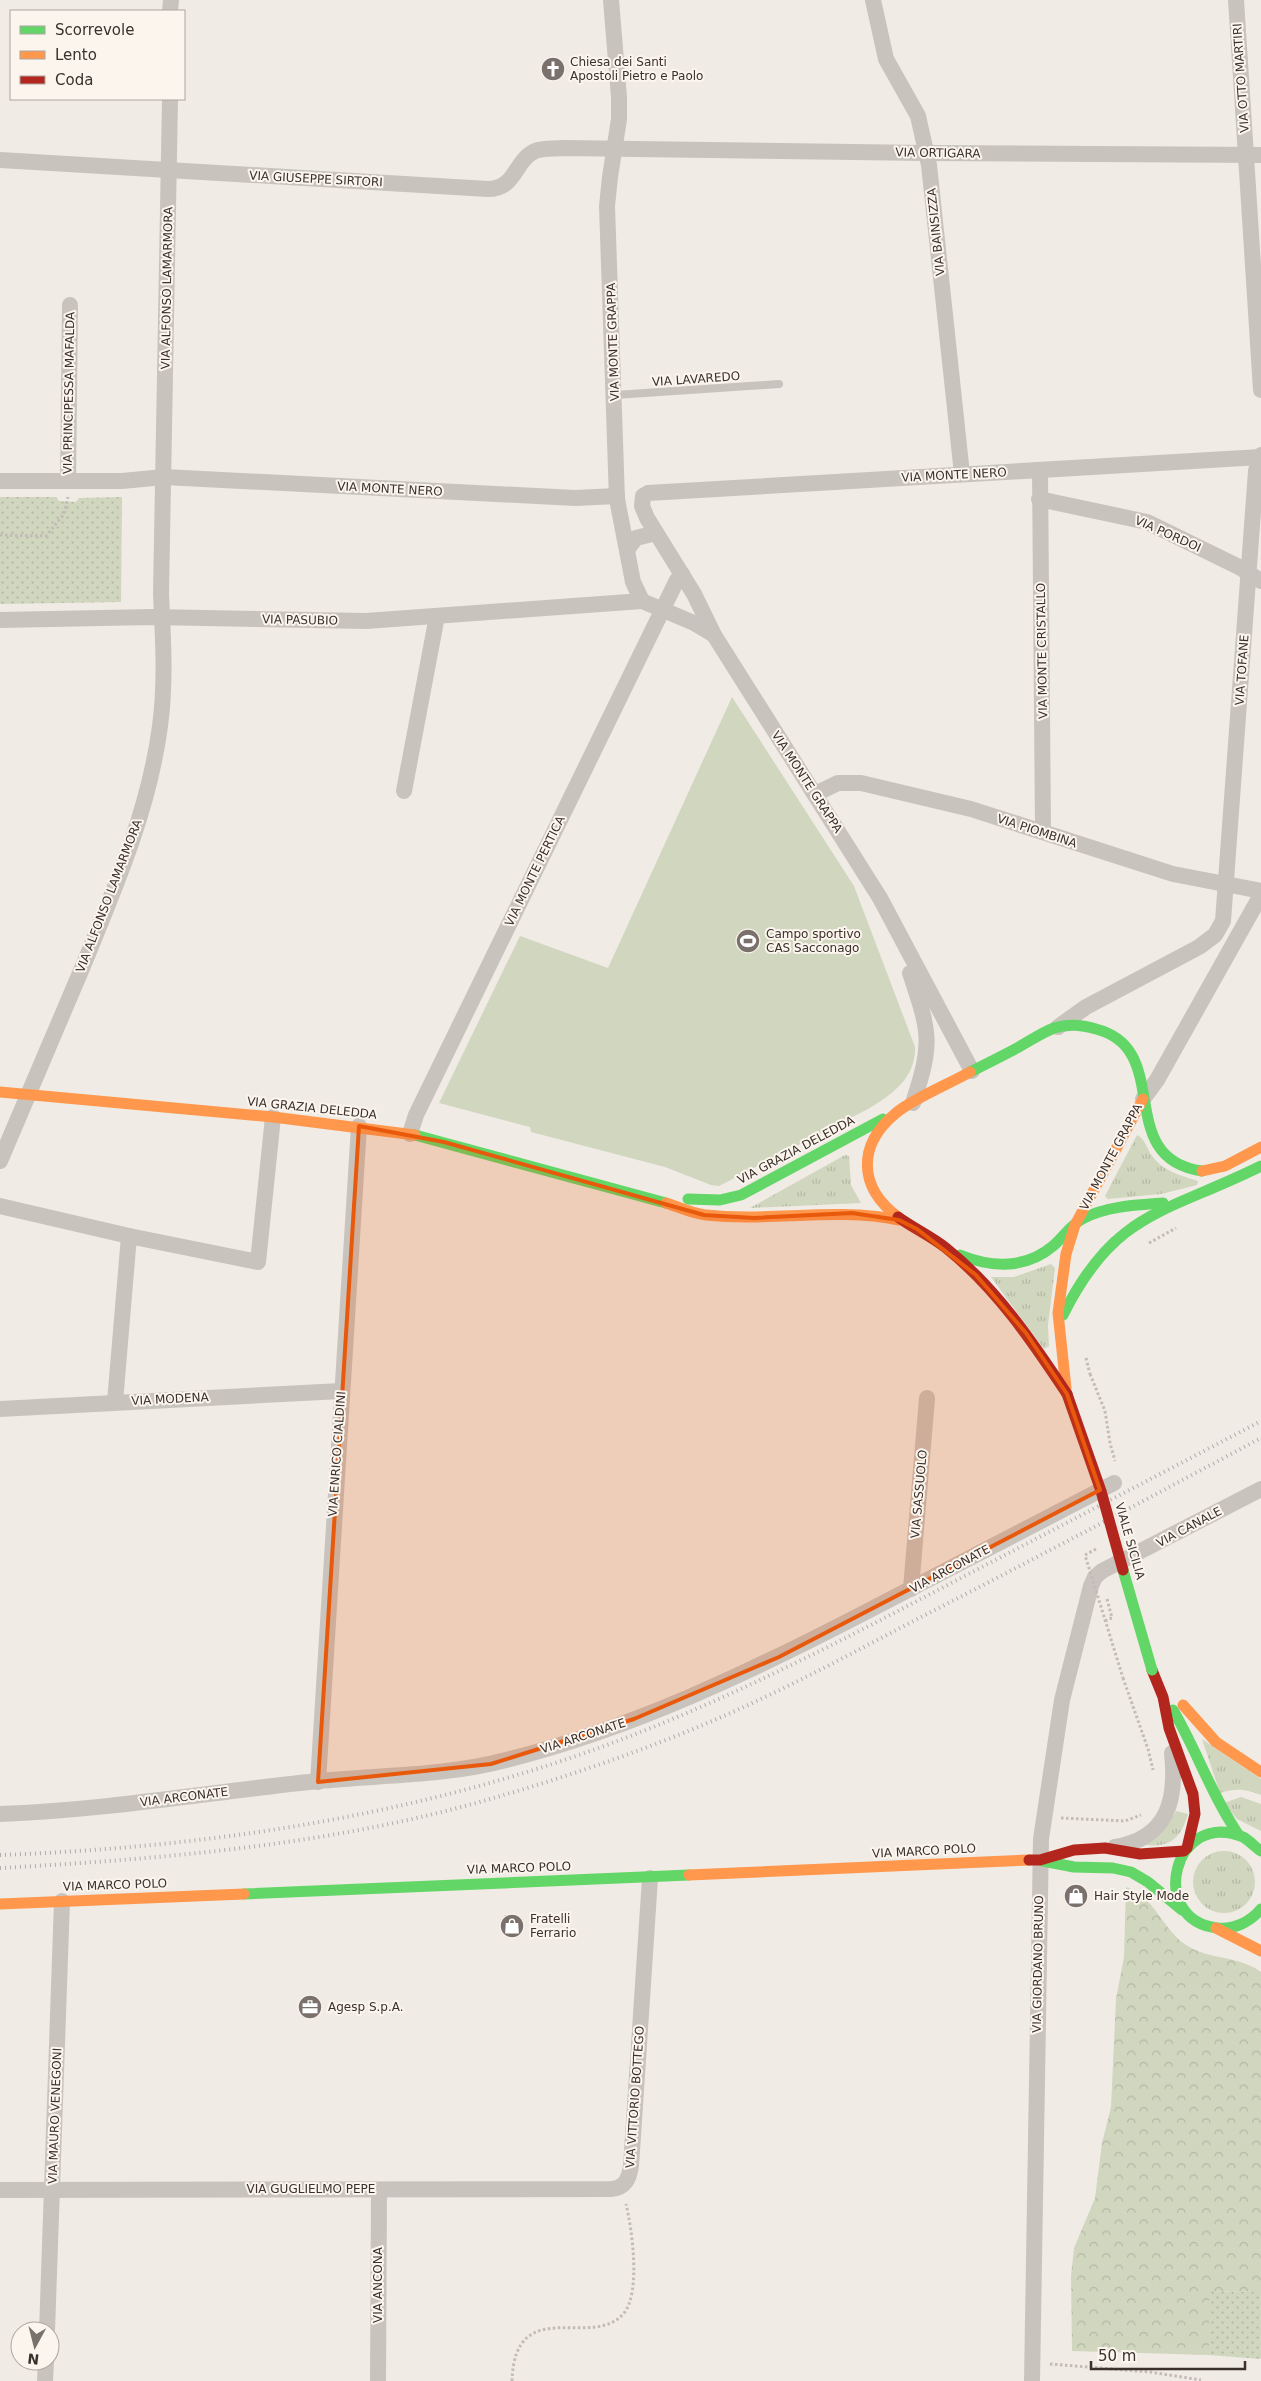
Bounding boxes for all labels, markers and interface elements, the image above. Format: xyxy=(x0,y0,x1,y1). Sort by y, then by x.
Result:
legend xyxy=(10,10,185,100)
text: Scorrevole xyxy=(55,21,134,39)
street label: VIA OTTO MARTIRI xyxy=(1230,23,1252,133)
text: Lento xyxy=(55,46,97,64)
place label: Chiesa dei Santi Apostoli Pietro e Paolo xyxy=(570,55,703,83)
church icon: Chiesa dei Santi Apostoli Pietro e Paolo xyxy=(540,56,566,82)
text: Coda xyxy=(55,71,93,89)
street label: VIA ORTIGARA xyxy=(895,145,981,161)
street label: VIA GIUSEPPE SIRTORI xyxy=(249,169,383,189)
street label: VIA BAINSIZZA xyxy=(924,186,948,277)
street label: VIA ALFONSO LAMARMORA xyxy=(159,206,175,370)
street label: VIA MONTE GRAPPA xyxy=(604,282,622,401)
street label: VIA PRINCIPESSA MAFALDA xyxy=(61,311,77,474)
street label: VIA LAVAREDO xyxy=(651,369,741,389)
street label: VIA MONTE NERO xyxy=(901,465,1007,485)
street label: VIA MONTE NERO xyxy=(337,479,443,499)
street label: VIA PORDOI xyxy=(1133,513,1203,555)
street label: VIA MONTE CRISTALLO xyxy=(1034,583,1050,719)
street label: VIA PASUBIO xyxy=(262,612,338,628)
street label: VIA TOFANE xyxy=(1233,634,1251,706)
street label: VIA MONTE GRAPPA xyxy=(769,728,846,836)
street label: VIA PIOMBINA xyxy=(995,811,1080,851)
street label: VIA MONTE PERTICA xyxy=(502,813,568,928)
street label: VIA ALFONSO LAMARMORA xyxy=(73,817,145,975)
place label: Campo sportivo CAS Sacconago xyxy=(766,927,861,955)
sports icon: Campo sportivo CAS Sacconago xyxy=(735,928,761,954)
street label: VIA GRAZIA DELEDDA xyxy=(246,1094,378,1122)
street label: VIA MONTE GRAPPA xyxy=(1077,1101,1145,1213)
street label: VIA GRAZIA DELEDDA xyxy=(735,1113,858,1187)
street label: VIA MODENA xyxy=(131,1390,210,1408)
street label: VIA ENRICO CIALDINI xyxy=(326,1391,348,1517)
street label: VIA SASSUOLO xyxy=(908,1449,930,1539)
street label: VIALE SICILIA xyxy=(1112,1501,1148,1582)
street label: VIA CANALE xyxy=(1154,1504,1224,1550)
street label: VIA ARCONATE xyxy=(908,1542,992,1596)
street label: VIA ARCONATE xyxy=(539,1716,627,1756)
street label: VIA ARCONATE xyxy=(139,1785,229,1809)
street label: VIA MARCO POLO xyxy=(872,1841,976,1861)
street label: VIA MARCO POLO xyxy=(467,1859,571,1877)
street label: VIA MARCO POLO xyxy=(63,1876,167,1894)
shop icon: Hair Style Mode xyxy=(1063,1883,1089,1909)
place label: Hair Style Mode xyxy=(1094,1889,1189,1903)
street label: VIA GIORDANO BRUNO xyxy=(1030,1895,1046,2033)
place label: Fratelli Ferrario xyxy=(530,1912,576,1940)
shop icon: Fratelli Ferrario xyxy=(499,1913,525,1939)
office icon: Agesp S.p.A. xyxy=(297,1994,323,2020)
place label: Agesp S.p.A. xyxy=(328,2000,404,2014)
street label: VIA VITTORIO BOTTEGO xyxy=(623,2025,647,2169)
street label: VIA MAURO VENEGONI xyxy=(46,2048,64,2184)
street label: VIA GUGLIELMO PEPE xyxy=(247,2182,375,2196)
street label: VIA ANCONA xyxy=(371,2246,385,2323)
north arrow xyxy=(10,2321,60,2371)
scale bar xyxy=(1091,2338,1245,2370)
text: 50 m xyxy=(1098,2347,1136,2365)
text: N xyxy=(27,2350,40,2368)

